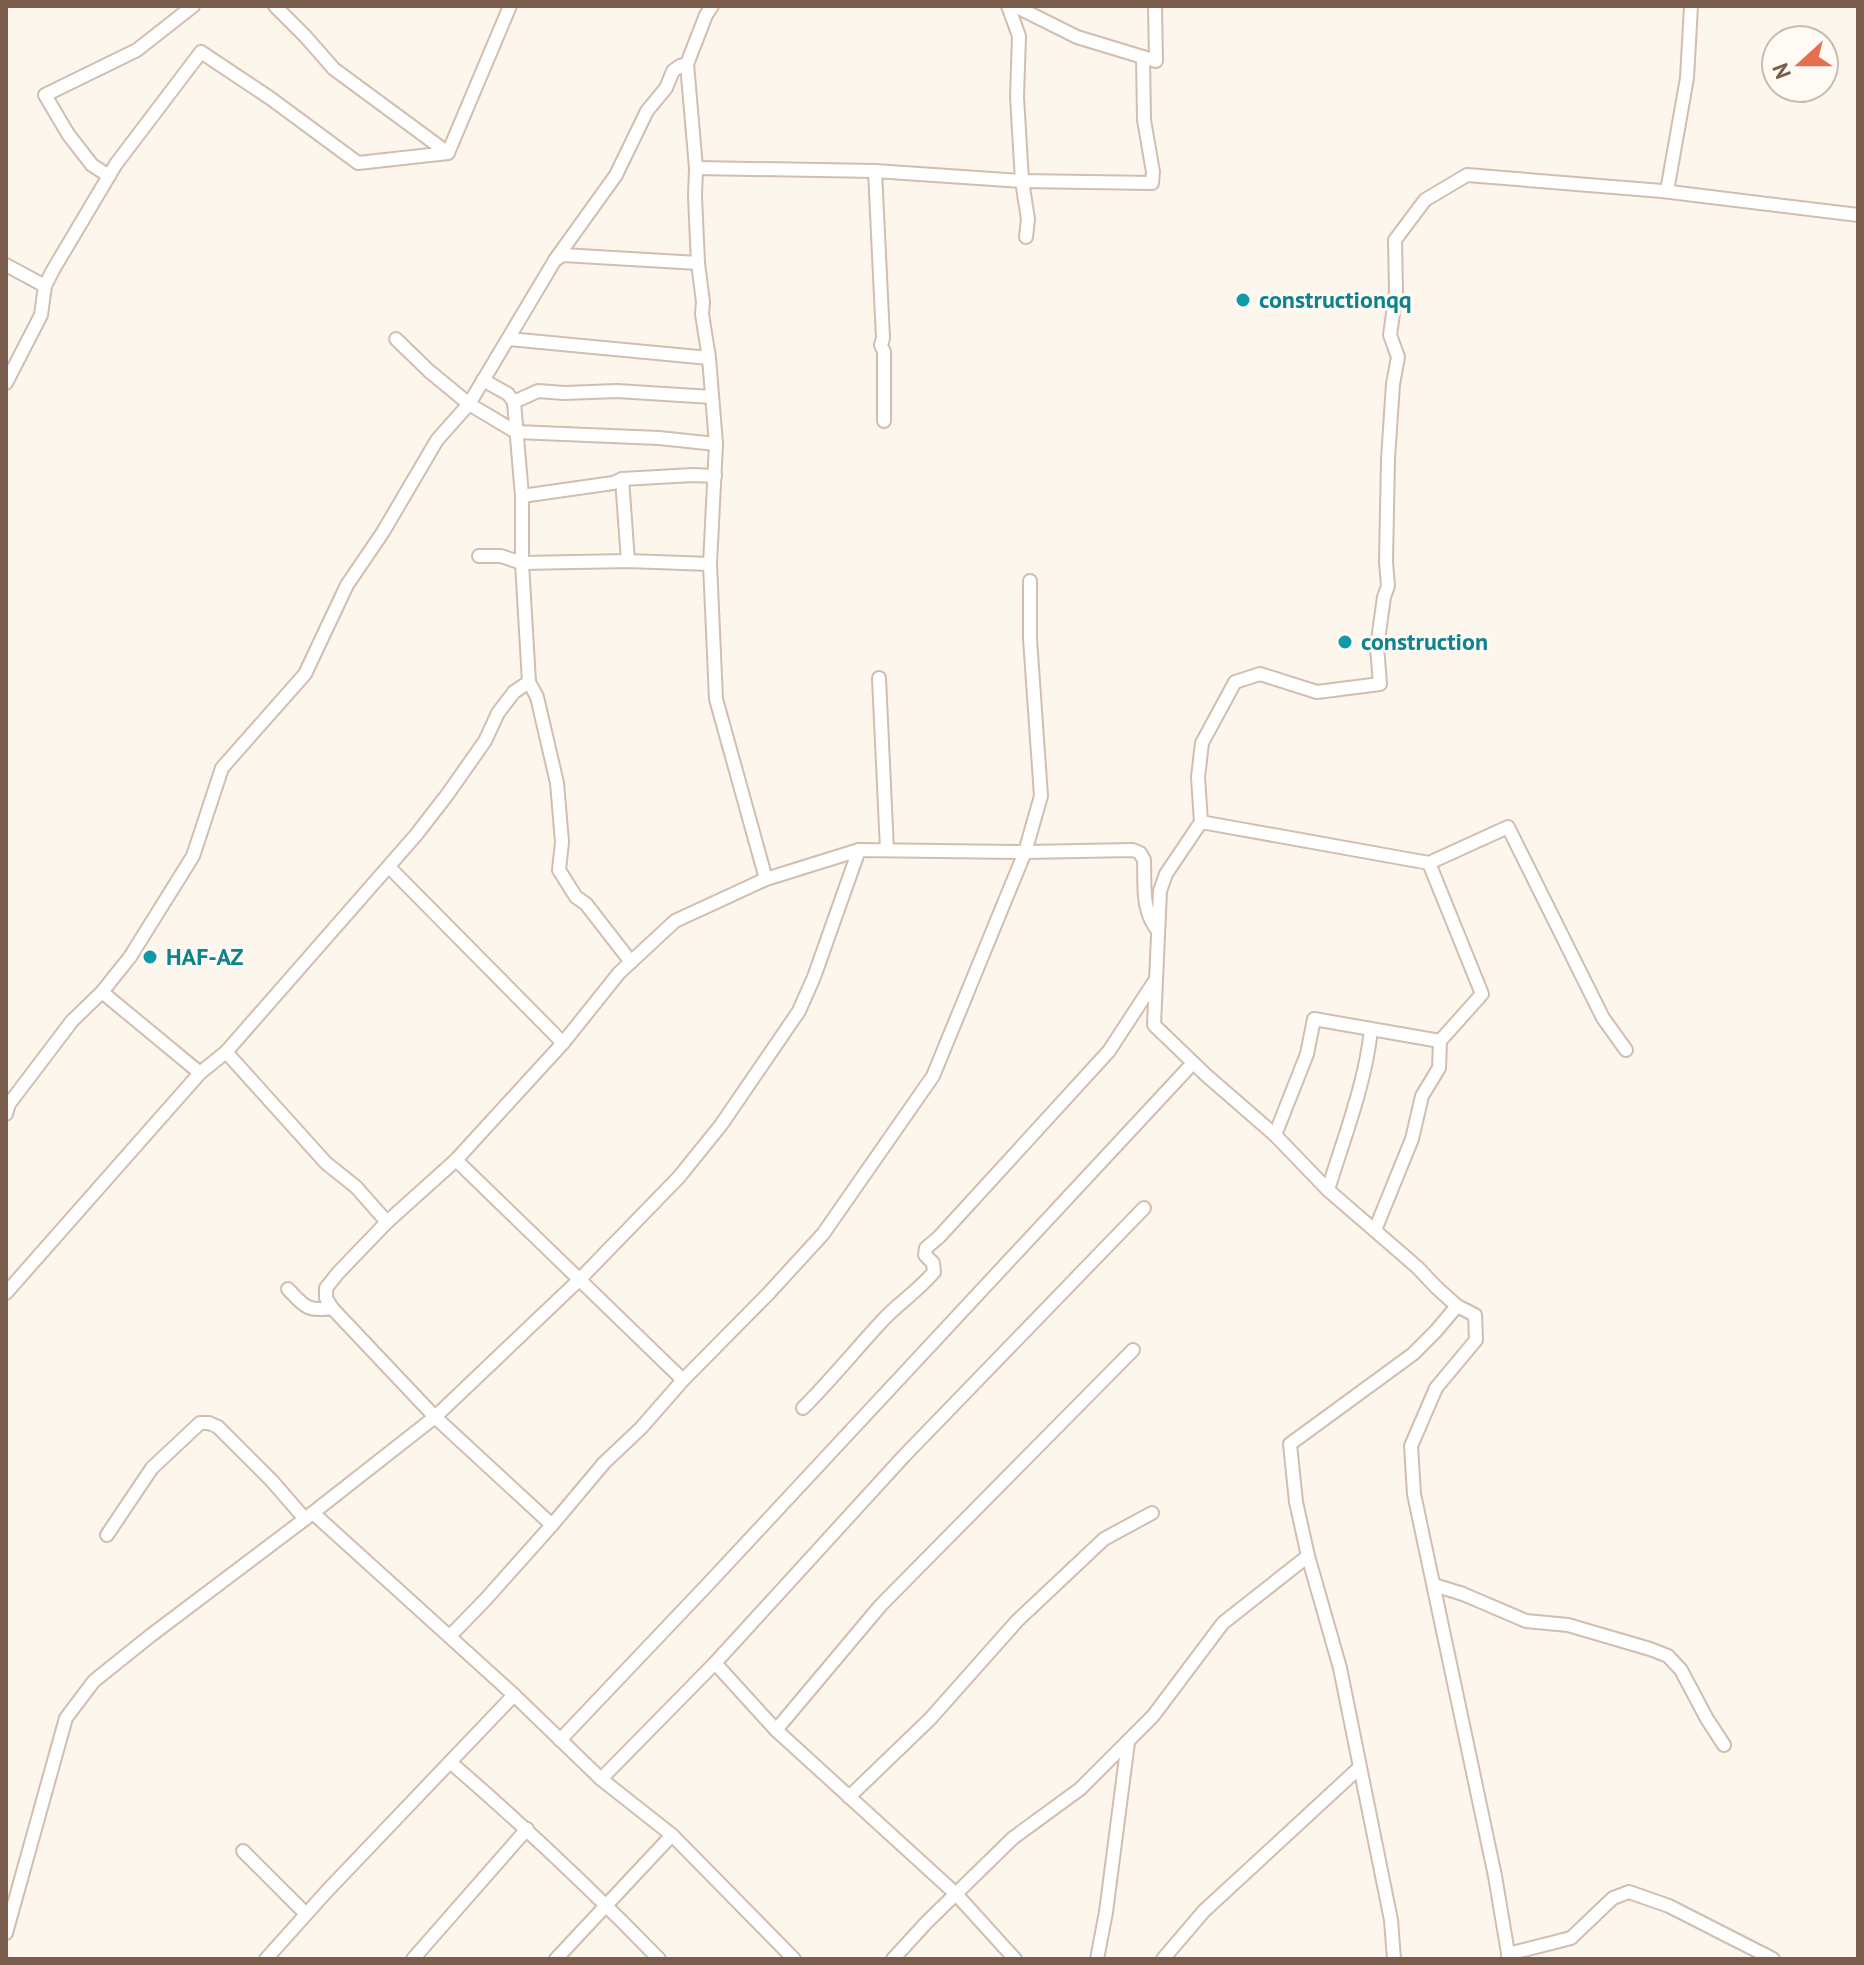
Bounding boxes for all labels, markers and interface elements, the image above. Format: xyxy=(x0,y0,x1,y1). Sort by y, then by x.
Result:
north arrow xyxy=(1760,24,1840,104)
text: N xyxy=(1766,59,1797,83)
place label: constructionqq xyxy=(1259,284,1412,315)
marker: constructionqq xyxy=(1234,291,1252,309)
place label: construction xyxy=(1361,626,1488,657)
marker: construction xyxy=(1336,633,1354,651)
place label: HAF-AZ xyxy=(166,941,243,972)
marker: HAF-AZ xyxy=(141,948,159,966)

